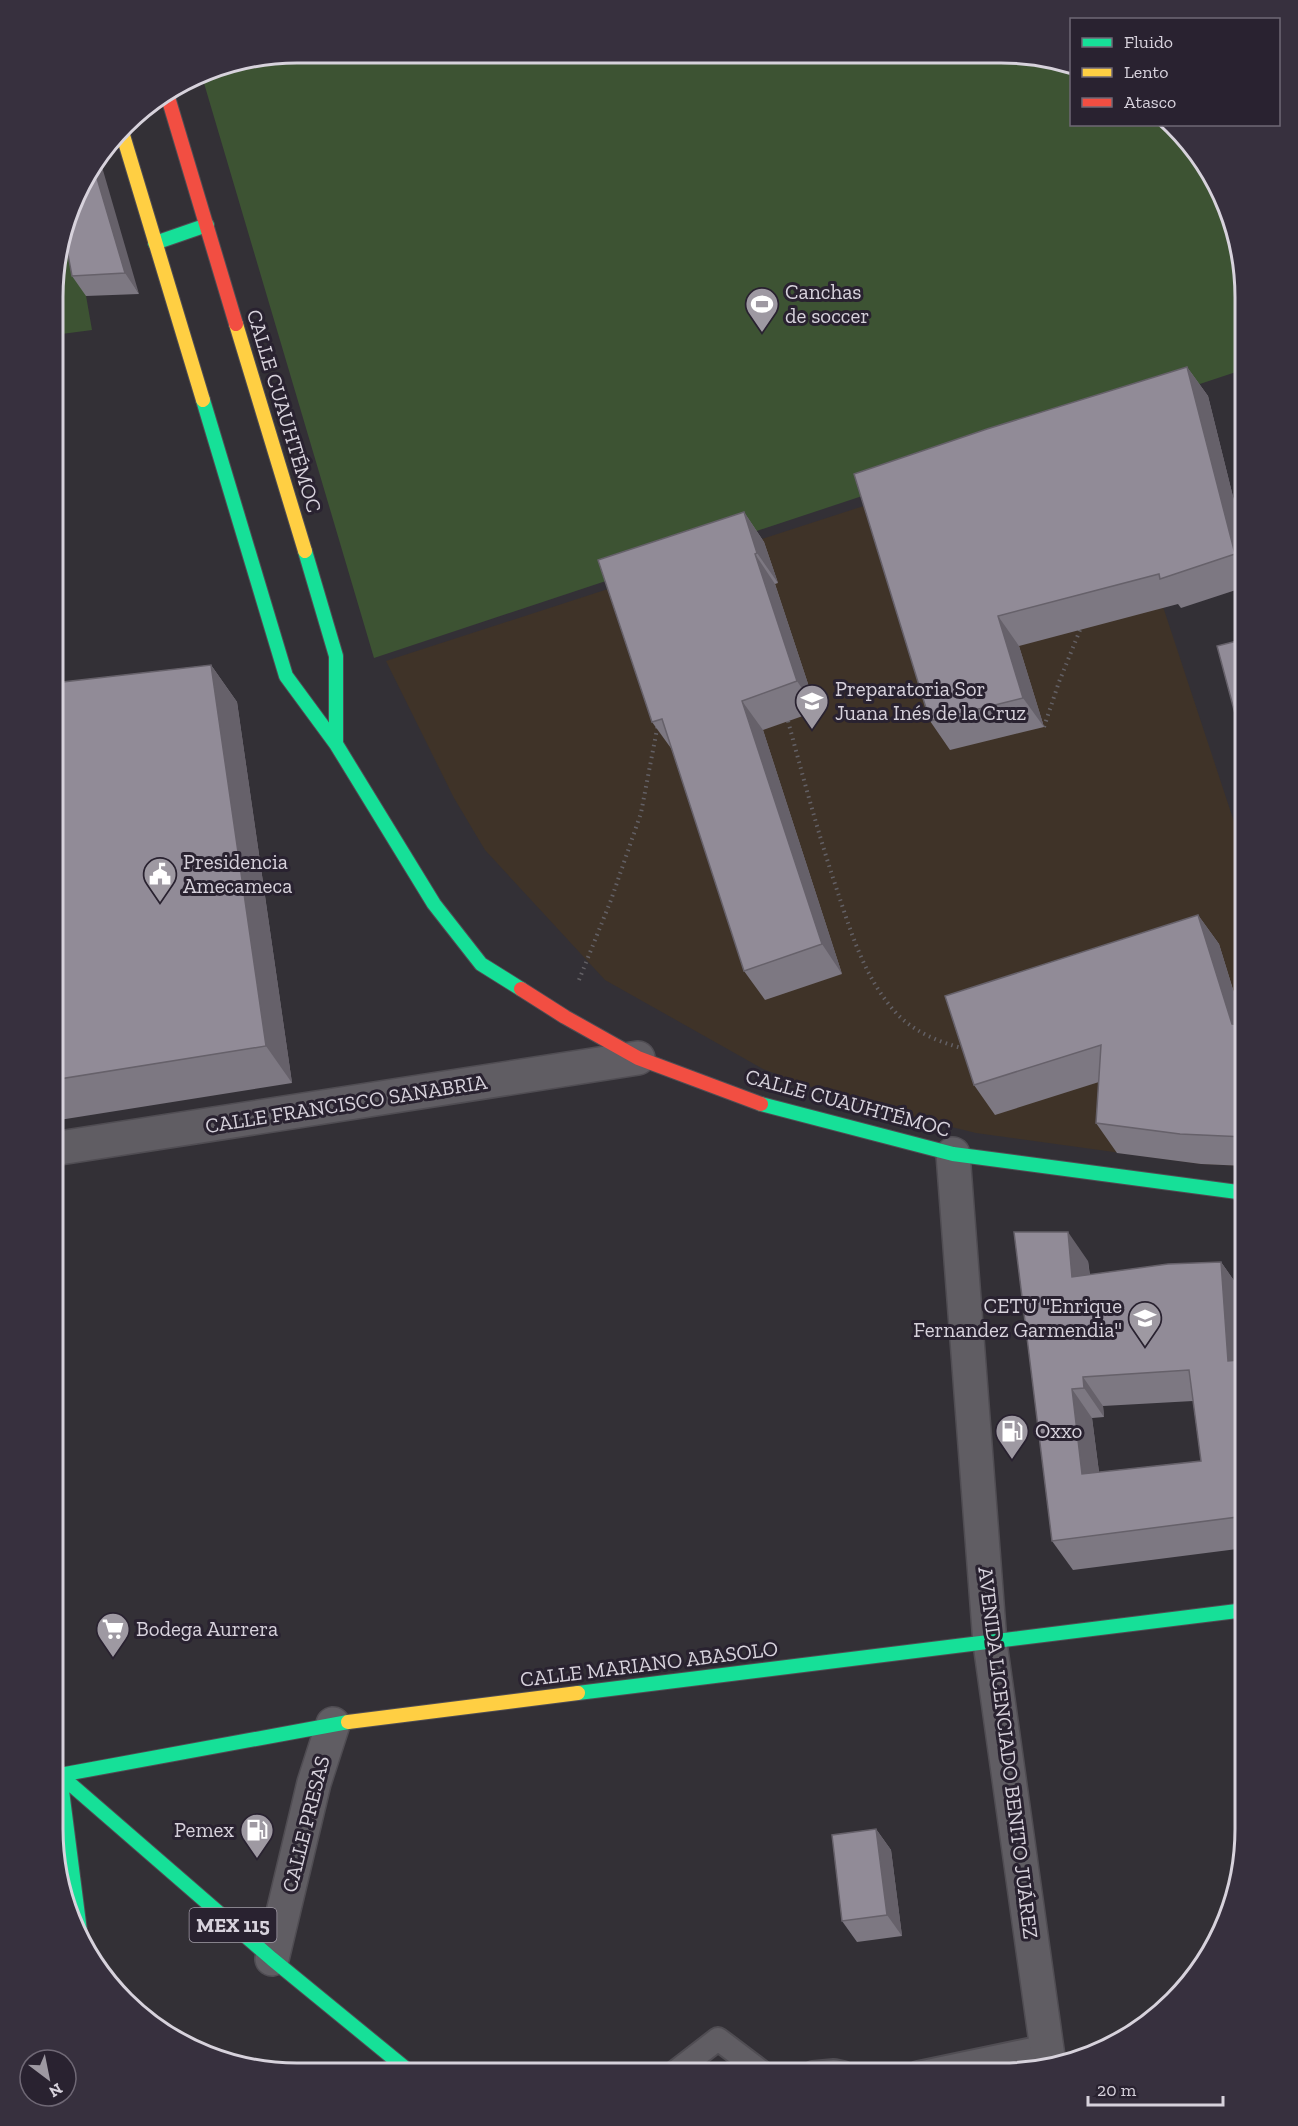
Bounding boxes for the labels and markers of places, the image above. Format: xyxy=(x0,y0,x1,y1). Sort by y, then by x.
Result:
place label: Canchas de soccer xyxy=(785,279,869,328)
sports icon: Canchas de soccer xyxy=(744,286,780,333)
place label: Preparatoria Sor Juana Inés de la Cruz xyxy=(835,676,1026,725)
school or university icon: Preparatoria Sor Juana Inés de la Cruz xyxy=(794,683,830,730)
place label: Presidencia Amecameca xyxy=(183,849,292,898)
public building icon: Presidencia Amecameca xyxy=(142,856,178,903)
place label: CETU "Enrique Fernandez Garmendia" xyxy=(913,1293,1122,1342)
school or university icon: CETU "Enrique Fernandez Garmendia" xyxy=(1127,1300,1163,1347)
fuel station icon: Oxxo xyxy=(994,1413,1030,1460)
place label: Oxxo xyxy=(1035,1418,1082,1443)
supermarket icon: Bodega Aurrera xyxy=(95,1611,131,1658)
place label: Bodega Aurrera xyxy=(136,1616,278,1641)
fuel station icon: Pemex xyxy=(239,1812,275,1859)
place label: Pemex xyxy=(174,1817,234,1842)

